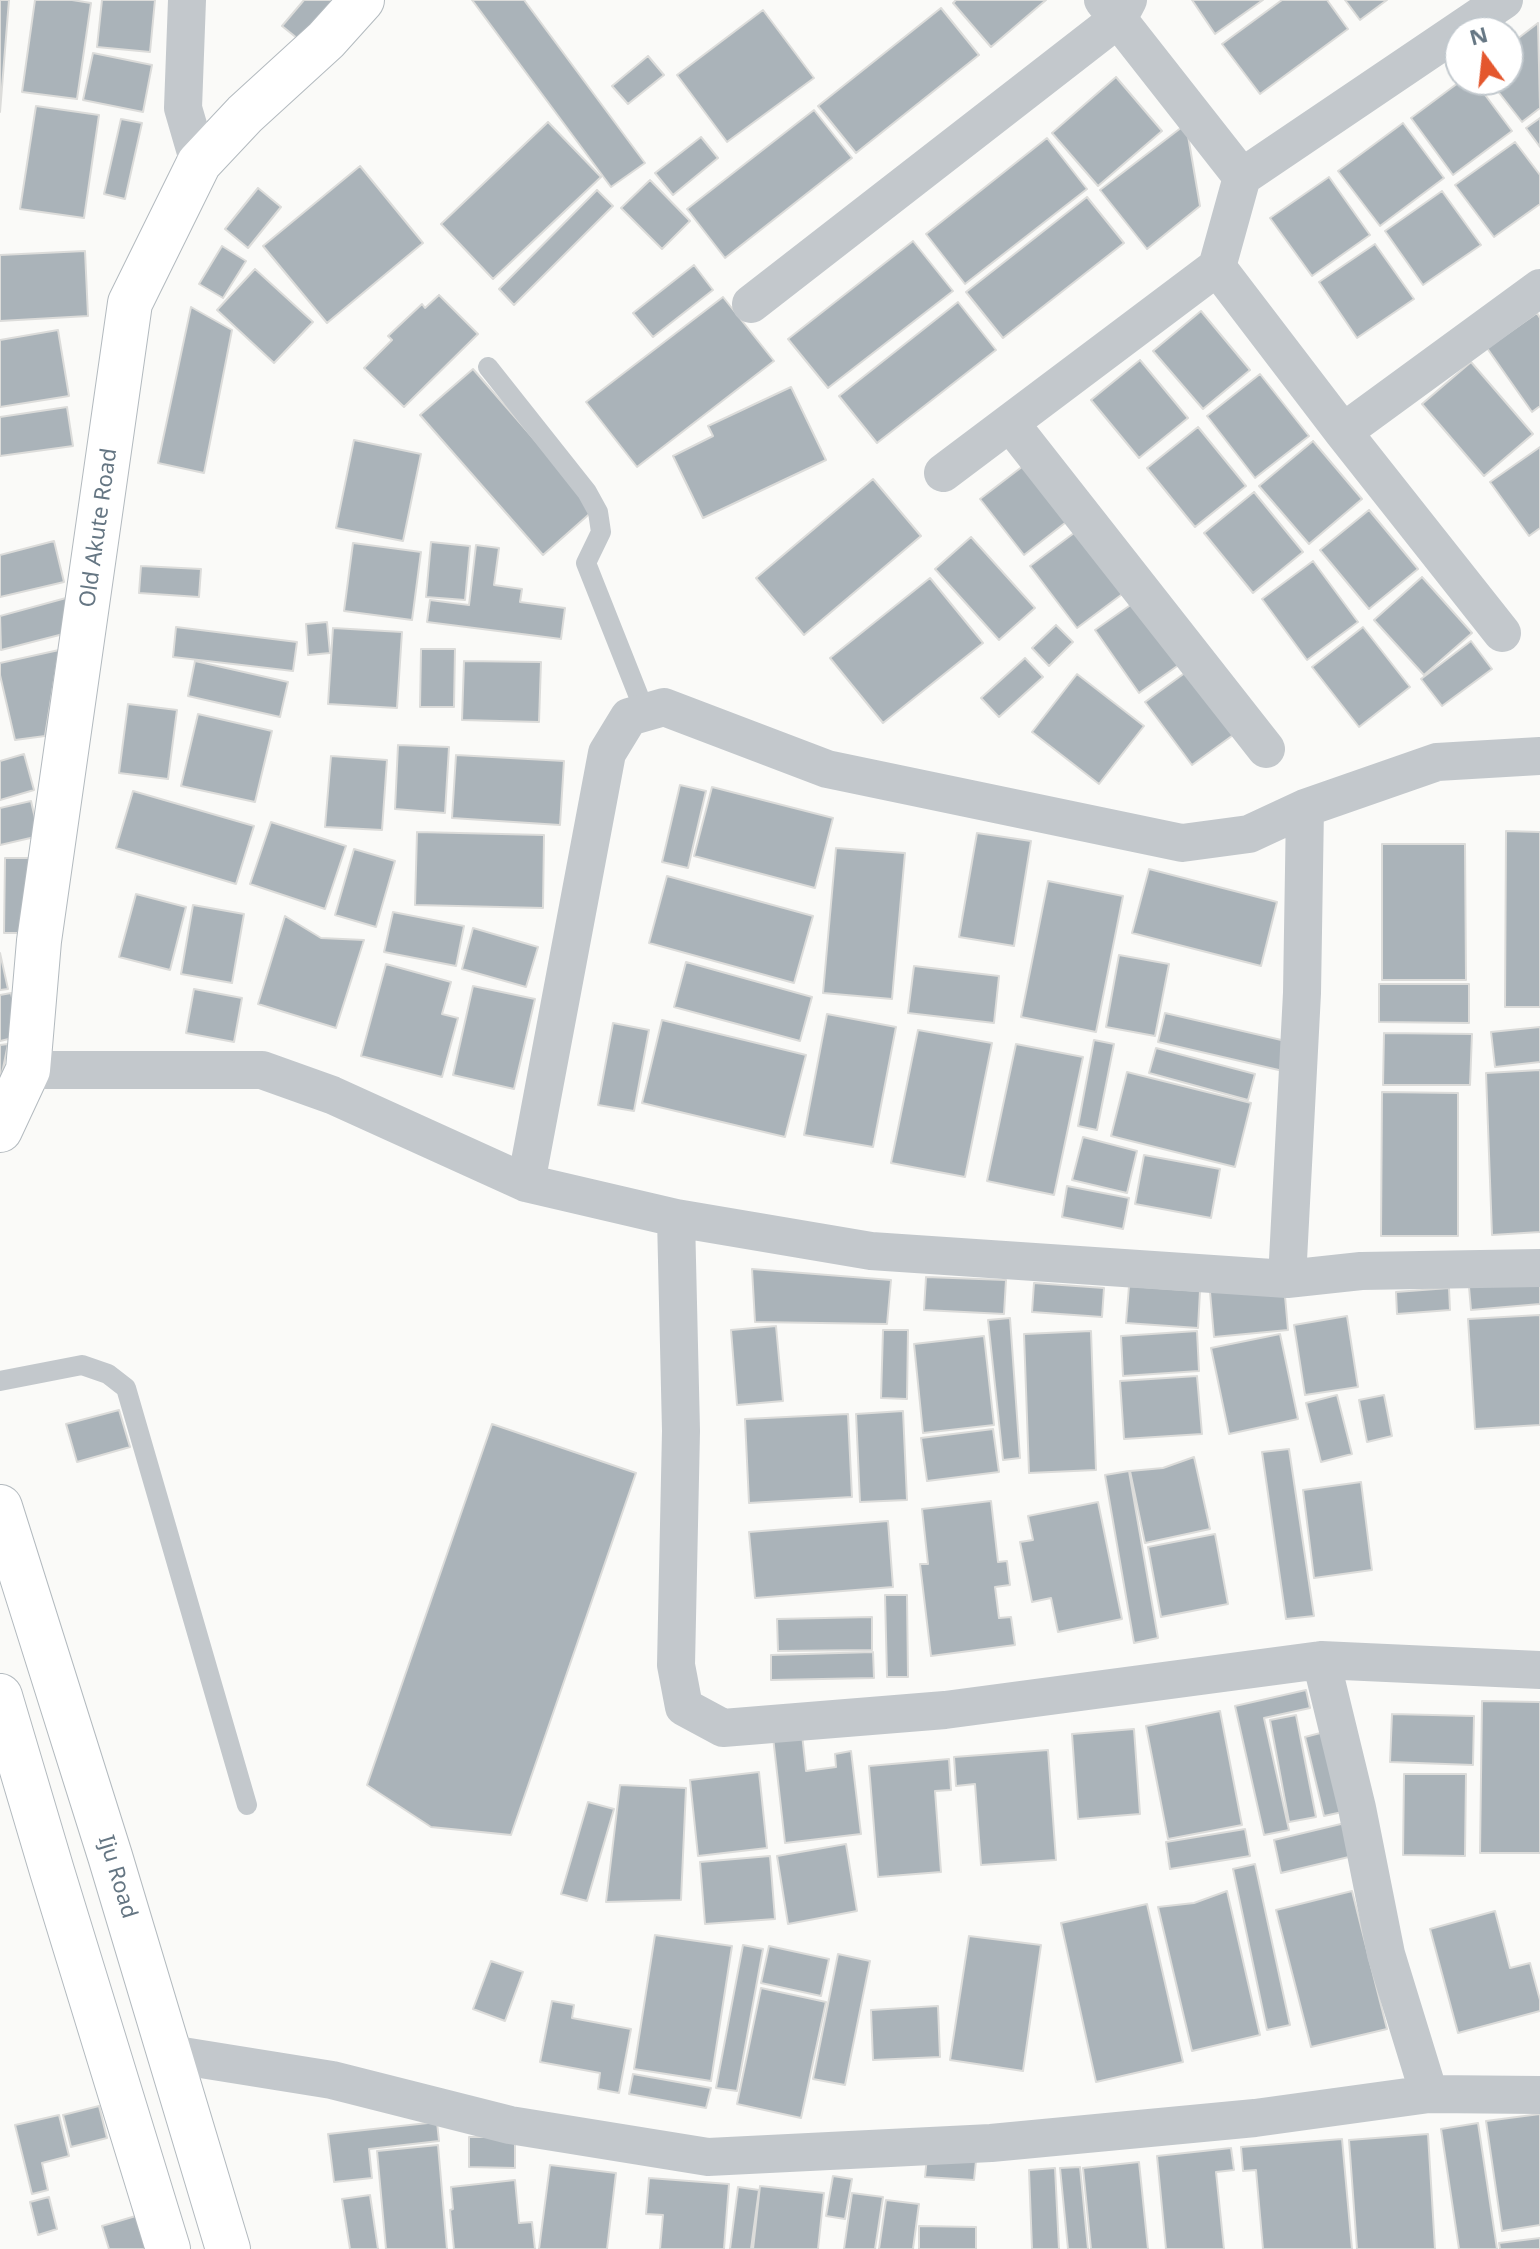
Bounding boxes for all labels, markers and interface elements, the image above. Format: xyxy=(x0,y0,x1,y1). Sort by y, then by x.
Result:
north arrow xyxy=(1444,16,1524,96)
text: N xyxy=(1466,18,1491,52)
street label: Old Akute Road xyxy=(75,447,123,609)
street label: Iju Road xyxy=(92,1832,142,1922)

